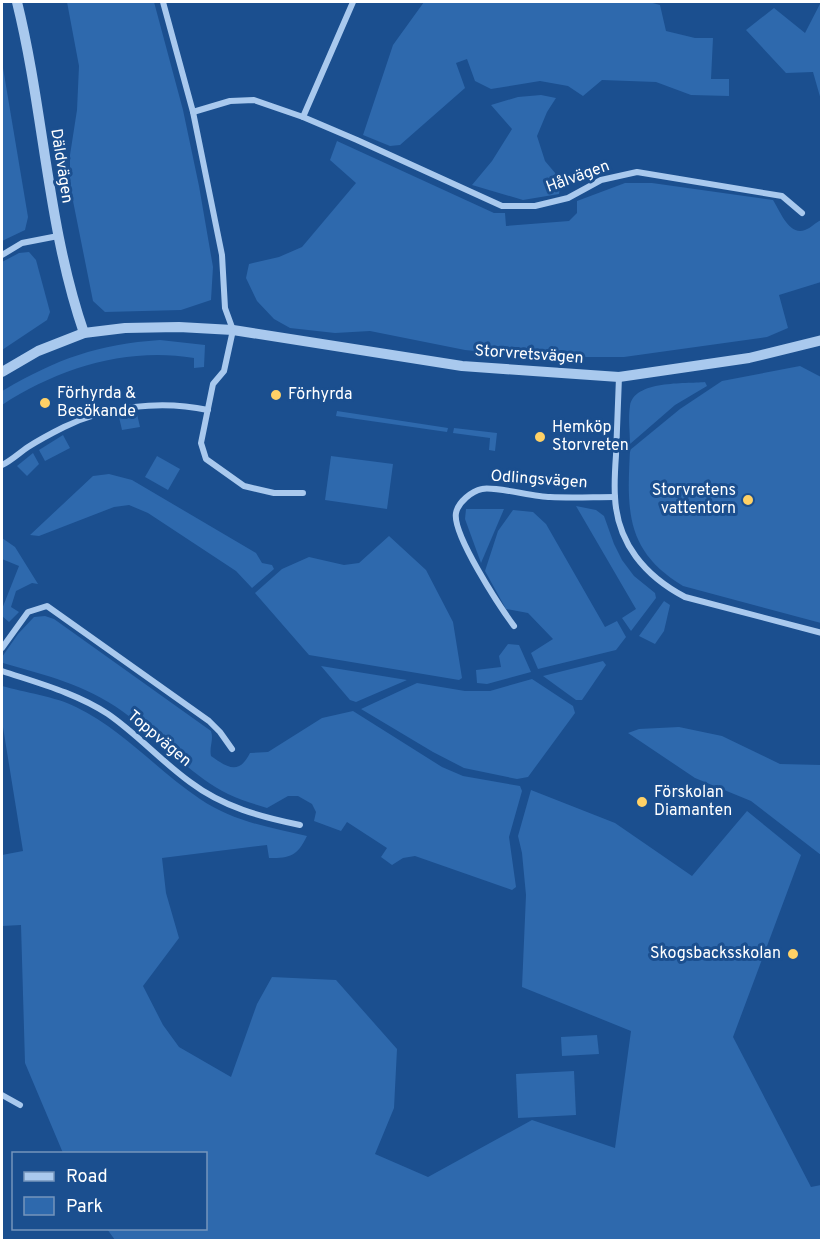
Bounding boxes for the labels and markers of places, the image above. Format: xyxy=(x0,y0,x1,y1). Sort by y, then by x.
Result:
place label: Förhyrda & Besökande xyxy=(57,384,136,422)
place label: Förhyrda xyxy=(288,385,352,405)
marker: Förhyrda xyxy=(269,388,283,402)
marker: Förhyrda & Besökande xyxy=(38,396,52,410)
place label: Hemköp Storvreten xyxy=(552,418,629,456)
marker: Hemköp Storvreten xyxy=(533,430,547,444)
place label: Storvretens vattentorn xyxy=(652,481,736,519)
marker: Storvretens vattentorn xyxy=(741,493,755,507)
place label: Förskolan Diamanten xyxy=(654,783,732,821)
marker: Förskolan Diamanten xyxy=(635,795,649,809)
place label: Skogsbacksskolan xyxy=(650,944,781,964)
marker: Skogsbacksskolan xyxy=(786,947,800,961)

